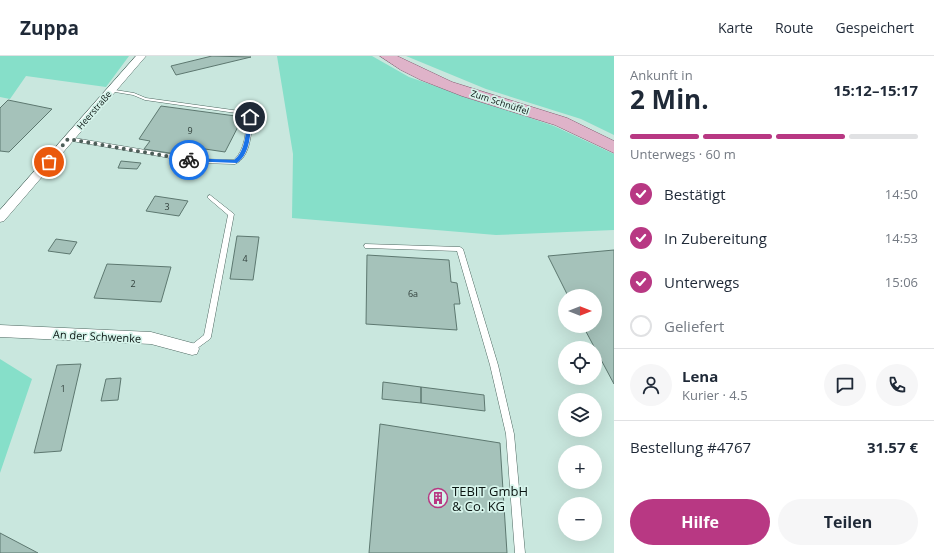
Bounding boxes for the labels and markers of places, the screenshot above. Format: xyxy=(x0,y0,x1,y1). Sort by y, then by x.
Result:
pin xyxy=(233,100,267,134)
pin xyxy=(32,145,66,179)
place label: TEBIT GmbH & Co. KG xyxy=(452,482,528,515)
building icon: TEBIT GmbH & Co. KG xyxy=(427,487,449,509)

